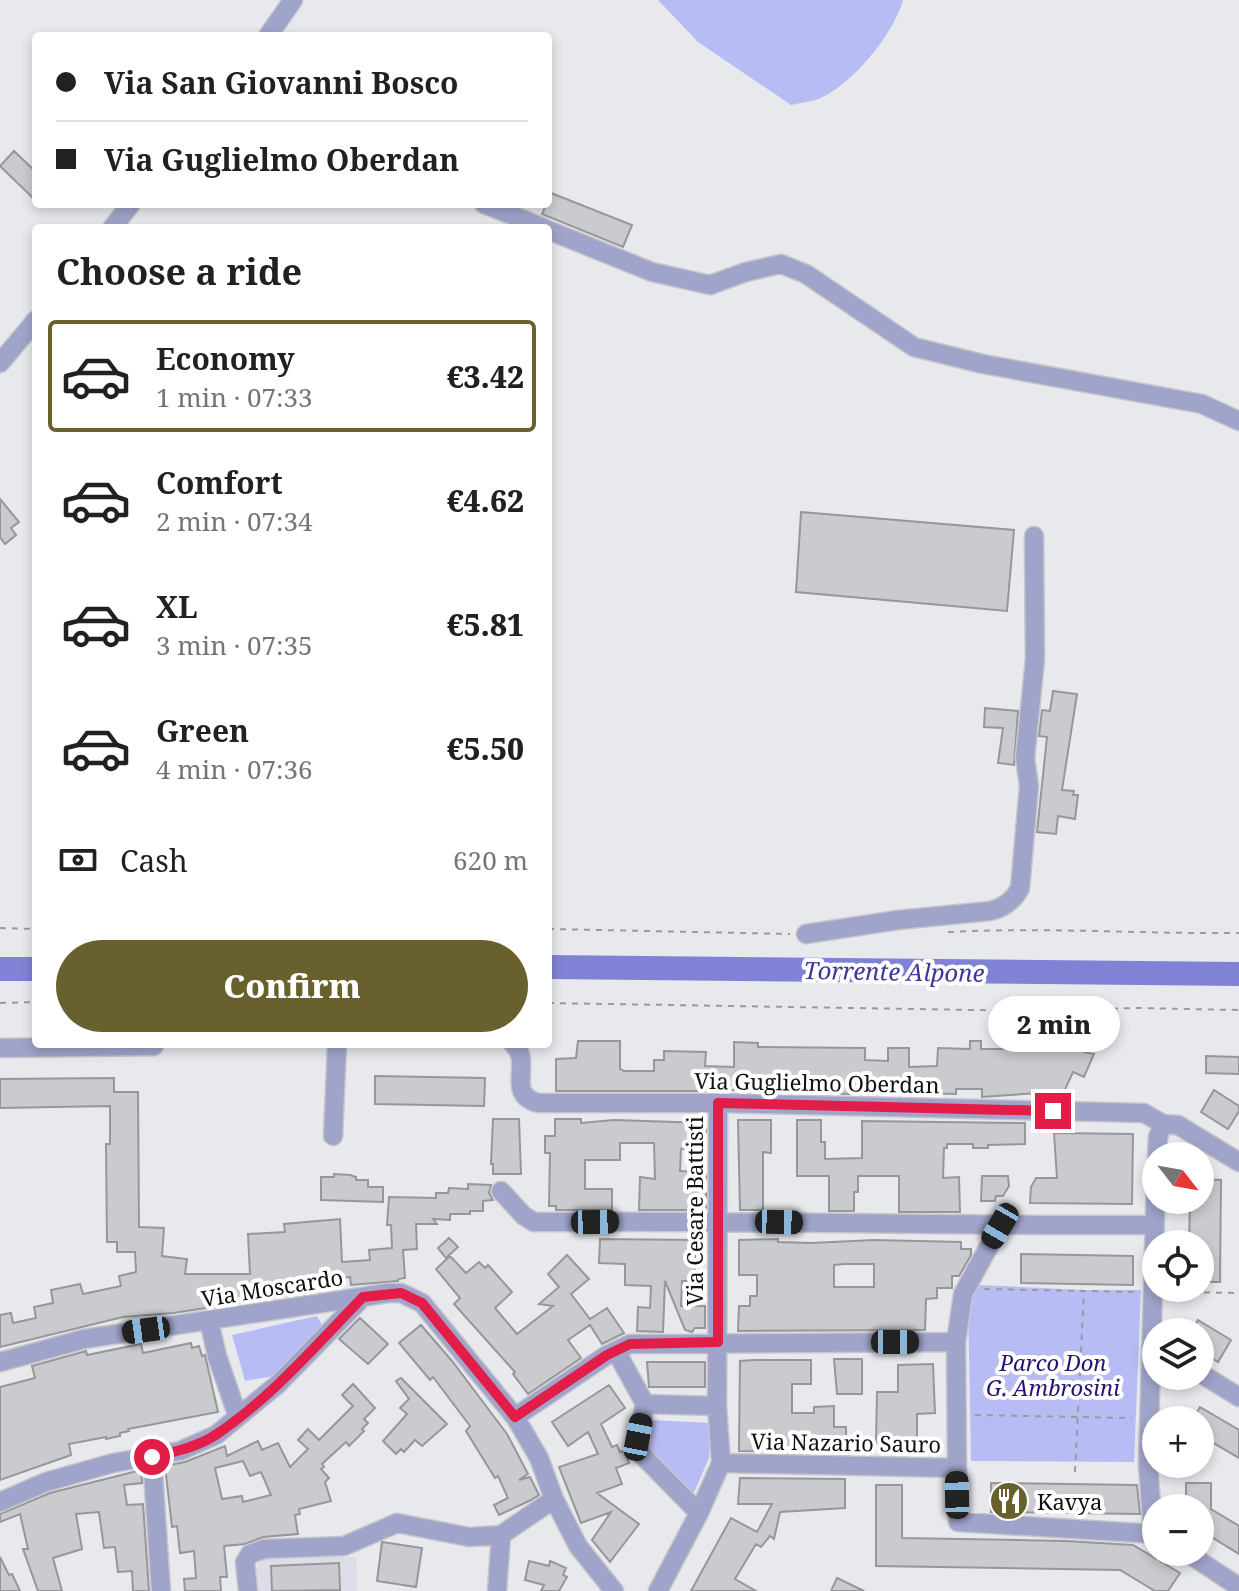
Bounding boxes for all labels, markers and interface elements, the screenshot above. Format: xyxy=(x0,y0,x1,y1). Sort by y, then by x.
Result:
text: Via San Giovanni Bosco xyxy=(104,62,458,103)
text: Via Guglielmo Oberdan xyxy=(104,139,459,180)
text: Choose a ride xyxy=(56,247,302,296)
text: Economy xyxy=(156,338,295,379)
icon: car xyxy=(60,340,132,412)
text: €3.42 xyxy=(447,356,524,397)
text: 1 min · 07:33 xyxy=(156,379,313,415)
text: Comfort xyxy=(156,462,283,503)
icon: car xyxy=(60,464,132,536)
text: €4.62 xyxy=(447,480,524,521)
text: 2 min · 07:34 xyxy=(156,503,313,539)
text: XL xyxy=(156,586,198,627)
icon: car xyxy=(60,588,132,660)
text: €5.81 xyxy=(447,604,524,645)
text: 3 min · 07:35 xyxy=(156,627,313,663)
text: Green xyxy=(156,710,249,751)
icon: car xyxy=(60,712,132,784)
text: €5.50 xyxy=(447,728,524,769)
text: 4 min · 07:36 xyxy=(156,751,313,787)
icon: cash xyxy=(56,838,100,882)
text: Cash xyxy=(120,840,188,881)
text: 620 m xyxy=(453,842,528,878)
button: Confirm xyxy=(56,940,528,1032)
water label: Torrente Alpone xyxy=(803,953,985,989)
callout: 2 min xyxy=(987,995,1119,1051)
text: 2 min xyxy=(1017,1006,1091,1042)
street label: Via Guglielmo Oberdan xyxy=(694,1065,940,1099)
route end xyxy=(1035,1093,1071,1129)
street label: Via Cesare Battisti xyxy=(679,1116,709,1306)
north arrow xyxy=(1142,1142,1214,1214)
map controls xyxy=(1142,1142,1214,1566)
car xyxy=(978,1199,1022,1253)
car xyxy=(571,1210,619,1234)
car xyxy=(755,1210,803,1234)
button: locate xyxy=(1142,1230,1214,1302)
street label: Via Moscardo xyxy=(199,1261,345,1313)
car xyxy=(121,1315,171,1345)
button: layers xyxy=(1142,1318,1214,1390)
car xyxy=(871,1330,919,1354)
park label: Parco Don G. Ambrosini xyxy=(986,1347,1120,1402)
button: + xyxy=(1142,1406,1214,1478)
car xyxy=(622,1411,654,1463)
street label: Via Nazario Sauro xyxy=(751,1425,941,1459)
route start xyxy=(134,1439,170,1475)
car xyxy=(945,1471,969,1519)
restaurant icon: Kavya xyxy=(988,1480,1030,1522)
place label: Kavya xyxy=(1037,1486,1102,1516)
button: − xyxy=(1142,1494,1214,1566)

